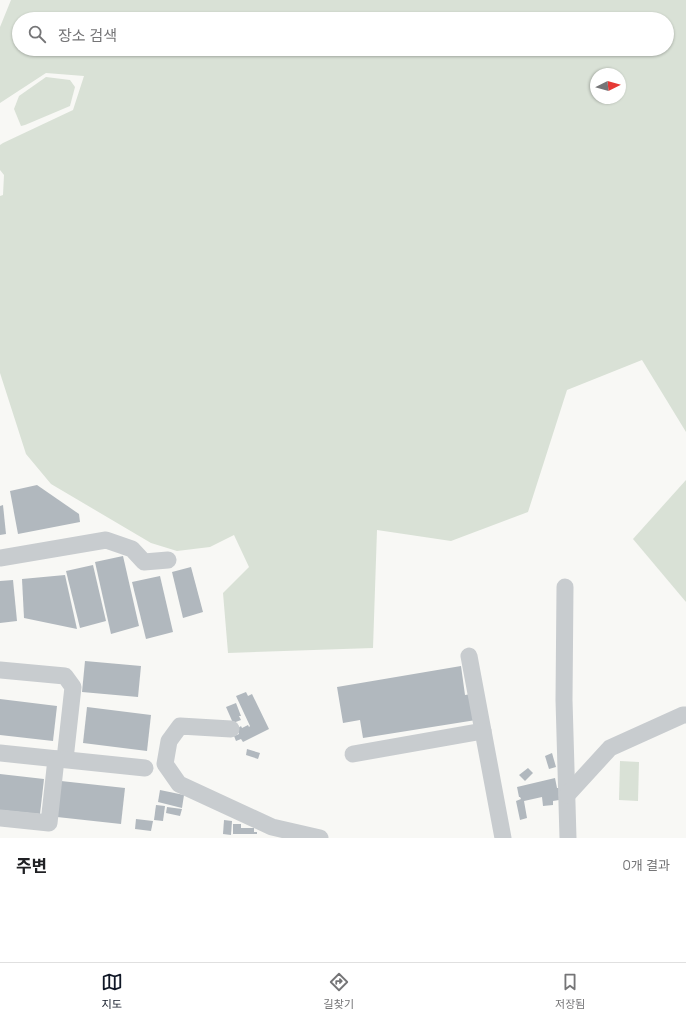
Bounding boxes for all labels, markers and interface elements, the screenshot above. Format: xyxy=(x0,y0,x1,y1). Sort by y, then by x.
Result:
search box xyxy=(12,12,674,56)
icon: search xyxy=(26,23,48,45)
text: 장소 검색 xyxy=(58,26,117,45)
north arrow xyxy=(590,68,626,104)
text: 주변 xyxy=(16,855,47,877)
text: 0개 결과 xyxy=(622,857,670,874)
tab: 지도 xyxy=(101,971,123,1011)
tab: 길찾기 xyxy=(324,971,354,1011)
tab: 저장됨 xyxy=(555,971,585,1011)

